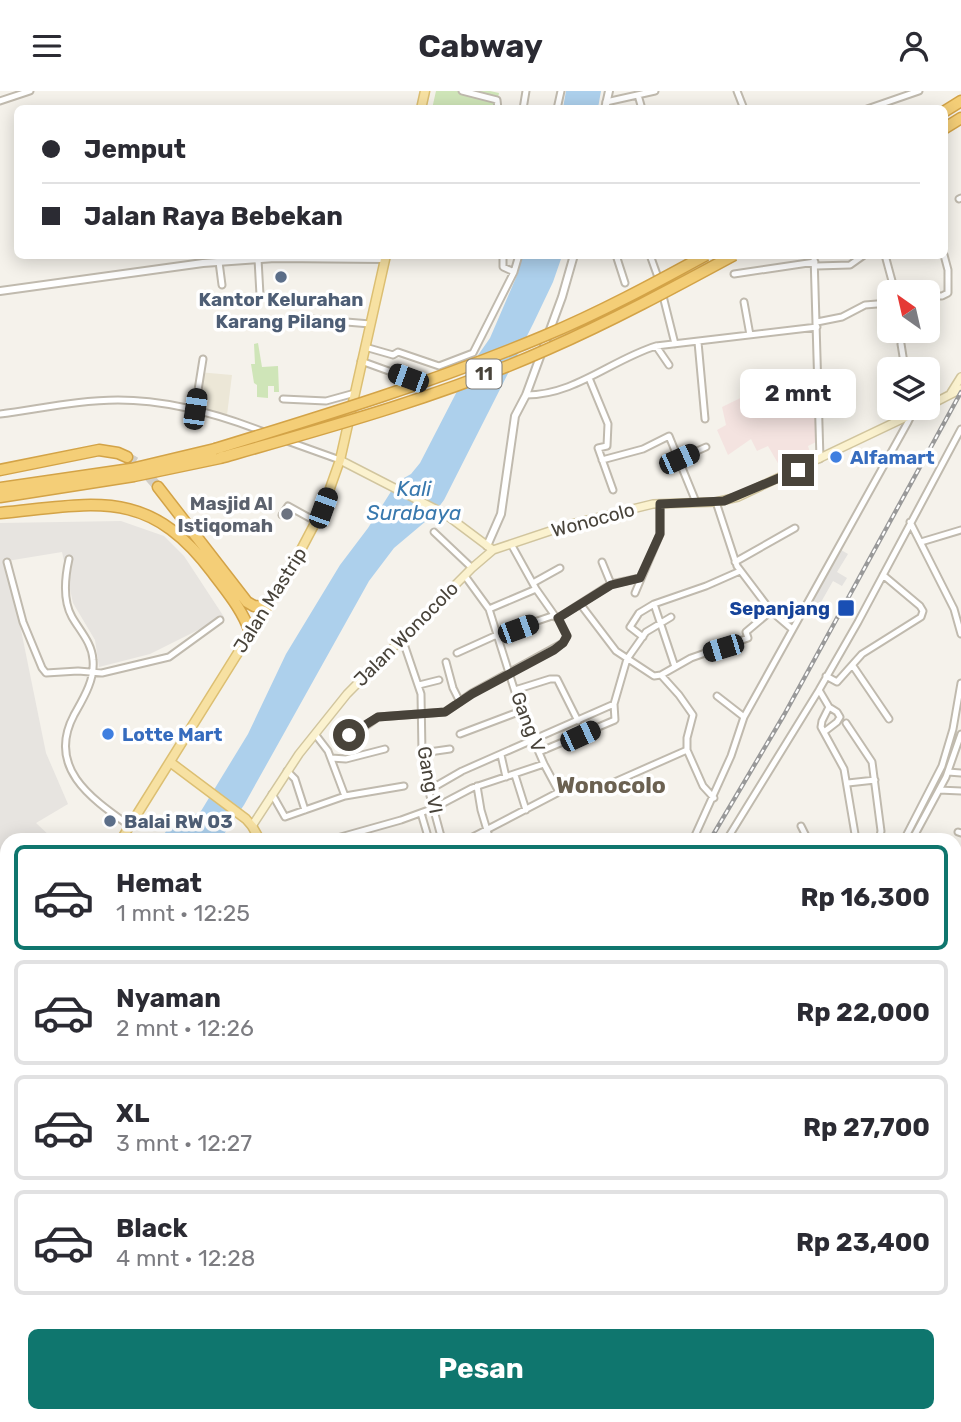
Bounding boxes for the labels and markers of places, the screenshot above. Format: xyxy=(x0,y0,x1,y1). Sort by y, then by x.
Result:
marker: Kantor Kelurahan Karang Pilang xyxy=(273,269,289,285)
place label: Kantor Kelurahan Karang Pilang xyxy=(199,288,363,333)
place label: Alfamart xyxy=(850,446,935,469)
marker: Alfamart xyxy=(828,449,844,465)
place label: Masjid Al Istiqomah xyxy=(178,492,273,537)
marker: Masjid Al Istiqomah xyxy=(279,506,295,522)
place label: Sepanjang xyxy=(729,597,830,620)
marker: Sepanjang xyxy=(836,598,856,618)
place label: Lotte Mart xyxy=(122,723,222,746)
marker: Lotte Mart xyxy=(100,726,116,742)
place label: Balai RW 03 xyxy=(124,810,233,833)
marker: Balai RW 03 xyxy=(102,813,118,829)

